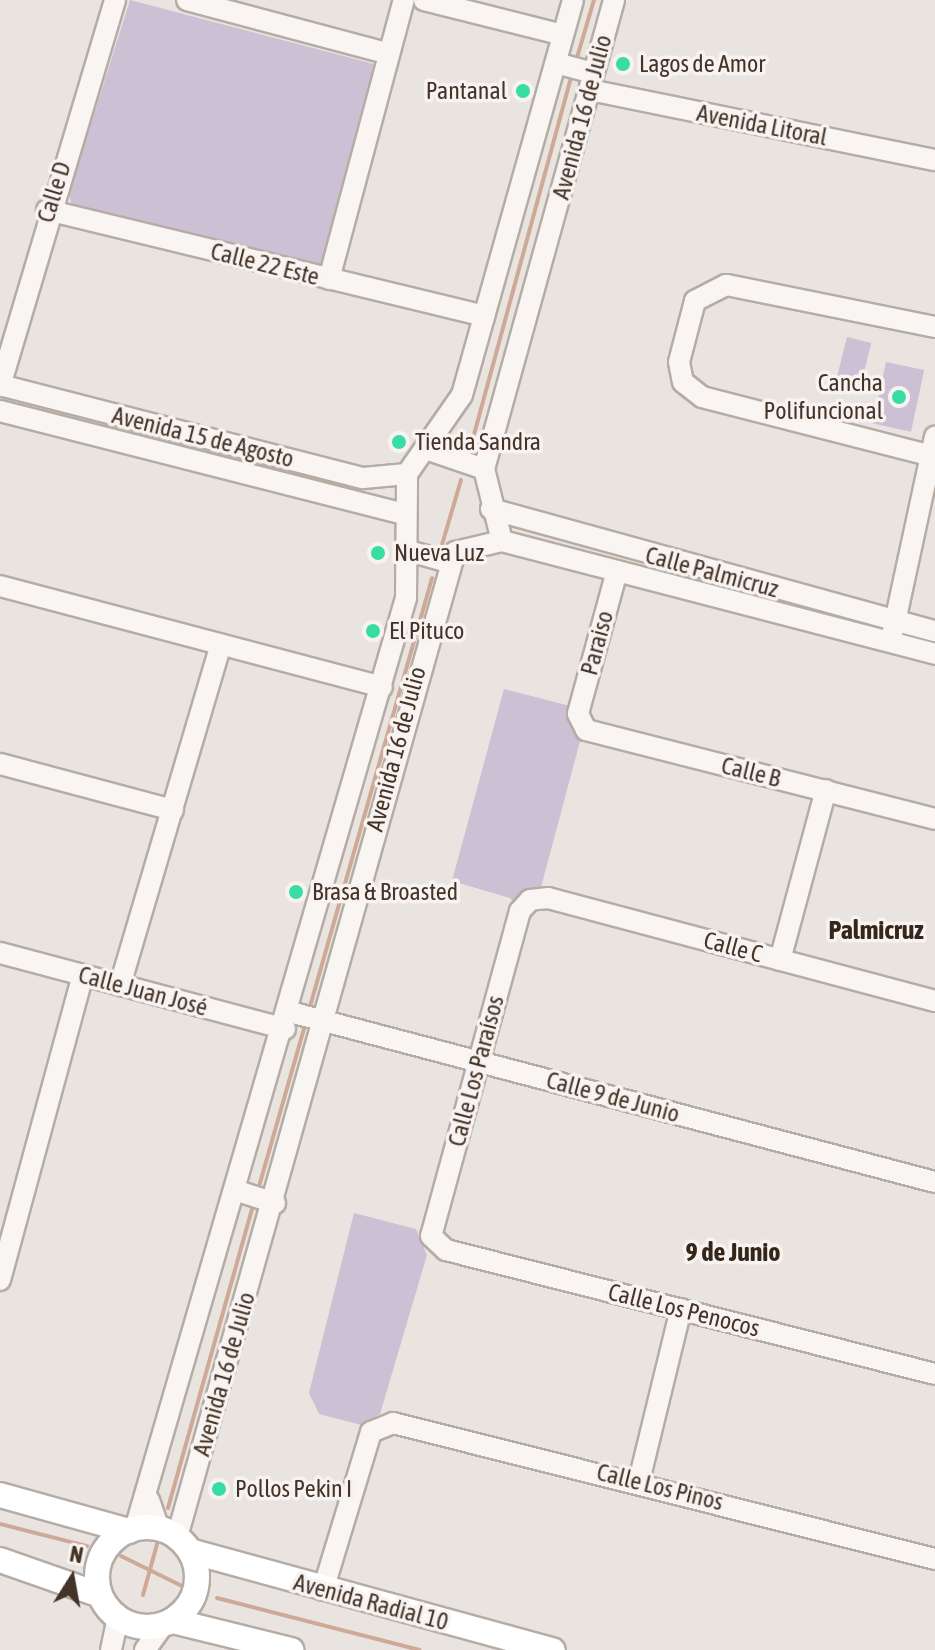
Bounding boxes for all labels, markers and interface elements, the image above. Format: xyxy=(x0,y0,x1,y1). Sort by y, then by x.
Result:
street label: Avenida 16 de Julio xyxy=(546,32,618,202)
place label: Lagos de Amor xyxy=(639,50,765,78)
marker: Lagos de Amor xyxy=(614,55,632,73)
place label: Pantanal xyxy=(426,77,507,105)
marker: Pantanal xyxy=(514,82,532,100)
street label: Avenida Litoral xyxy=(694,98,830,152)
street label: Calle D xyxy=(31,158,77,226)
street label: Calle 22 Este xyxy=(208,237,322,291)
place label: Cancha Polifuncional xyxy=(764,369,883,425)
marker: Cancha Polifuncional xyxy=(890,388,908,406)
street label: Avenida 15 de Agosto xyxy=(109,401,297,473)
place label: Tienda Sandra xyxy=(415,428,541,456)
marker: Tienda Sandra xyxy=(390,433,408,451)
place label: Nueva Luz xyxy=(394,539,484,567)
street label: Calle Palmicruz xyxy=(642,540,782,604)
marker: Nueva Luz xyxy=(369,544,387,562)
street label: Paraiso xyxy=(575,608,619,678)
place label: El Pituco xyxy=(389,617,464,645)
marker: El Pituco xyxy=(364,622,382,640)
street label: Avenida 16 de Julio xyxy=(360,664,432,834)
street label: Calle B xyxy=(718,751,784,793)
place label: Brasa & Broasted xyxy=(312,878,458,906)
marker: Brasa & Broasted xyxy=(287,883,305,901)
district label: Palmicruz xyxy=(828,915,924,947)
street label: Calle C xyxy=(701,925,765,969)
street label: Calle Juan José xyxy=(75,960,211,1022)
street label: Calle Los Paraísos xyxy=(442,992,510,1150)
street label: Calle 9 de Junio xyxy=(543,1065,683,1129)
district label: 9 de Junio xyxy=(685,1237,781,1269)
street label: Calle Los Penocos xyxy=(605,1277,763,1343)
street label: Avenida 16 de Julio xyxy=(187,1289,261,1459)
street label: Calle Los Pinos xyxy=(594,1457,726,1517)
place label: Pollos Pekin I xyxy=(235,1475,352,1503)
marker: Pollos Pekin I xyxy=(210,1480,228,1498)
north arrow xyxy=(32,1538,112,1618)
text: N xyxy=(68,1540,85,1568)
street label: Avenida Radial 10 xyxy=(291,1568,451,1636)

